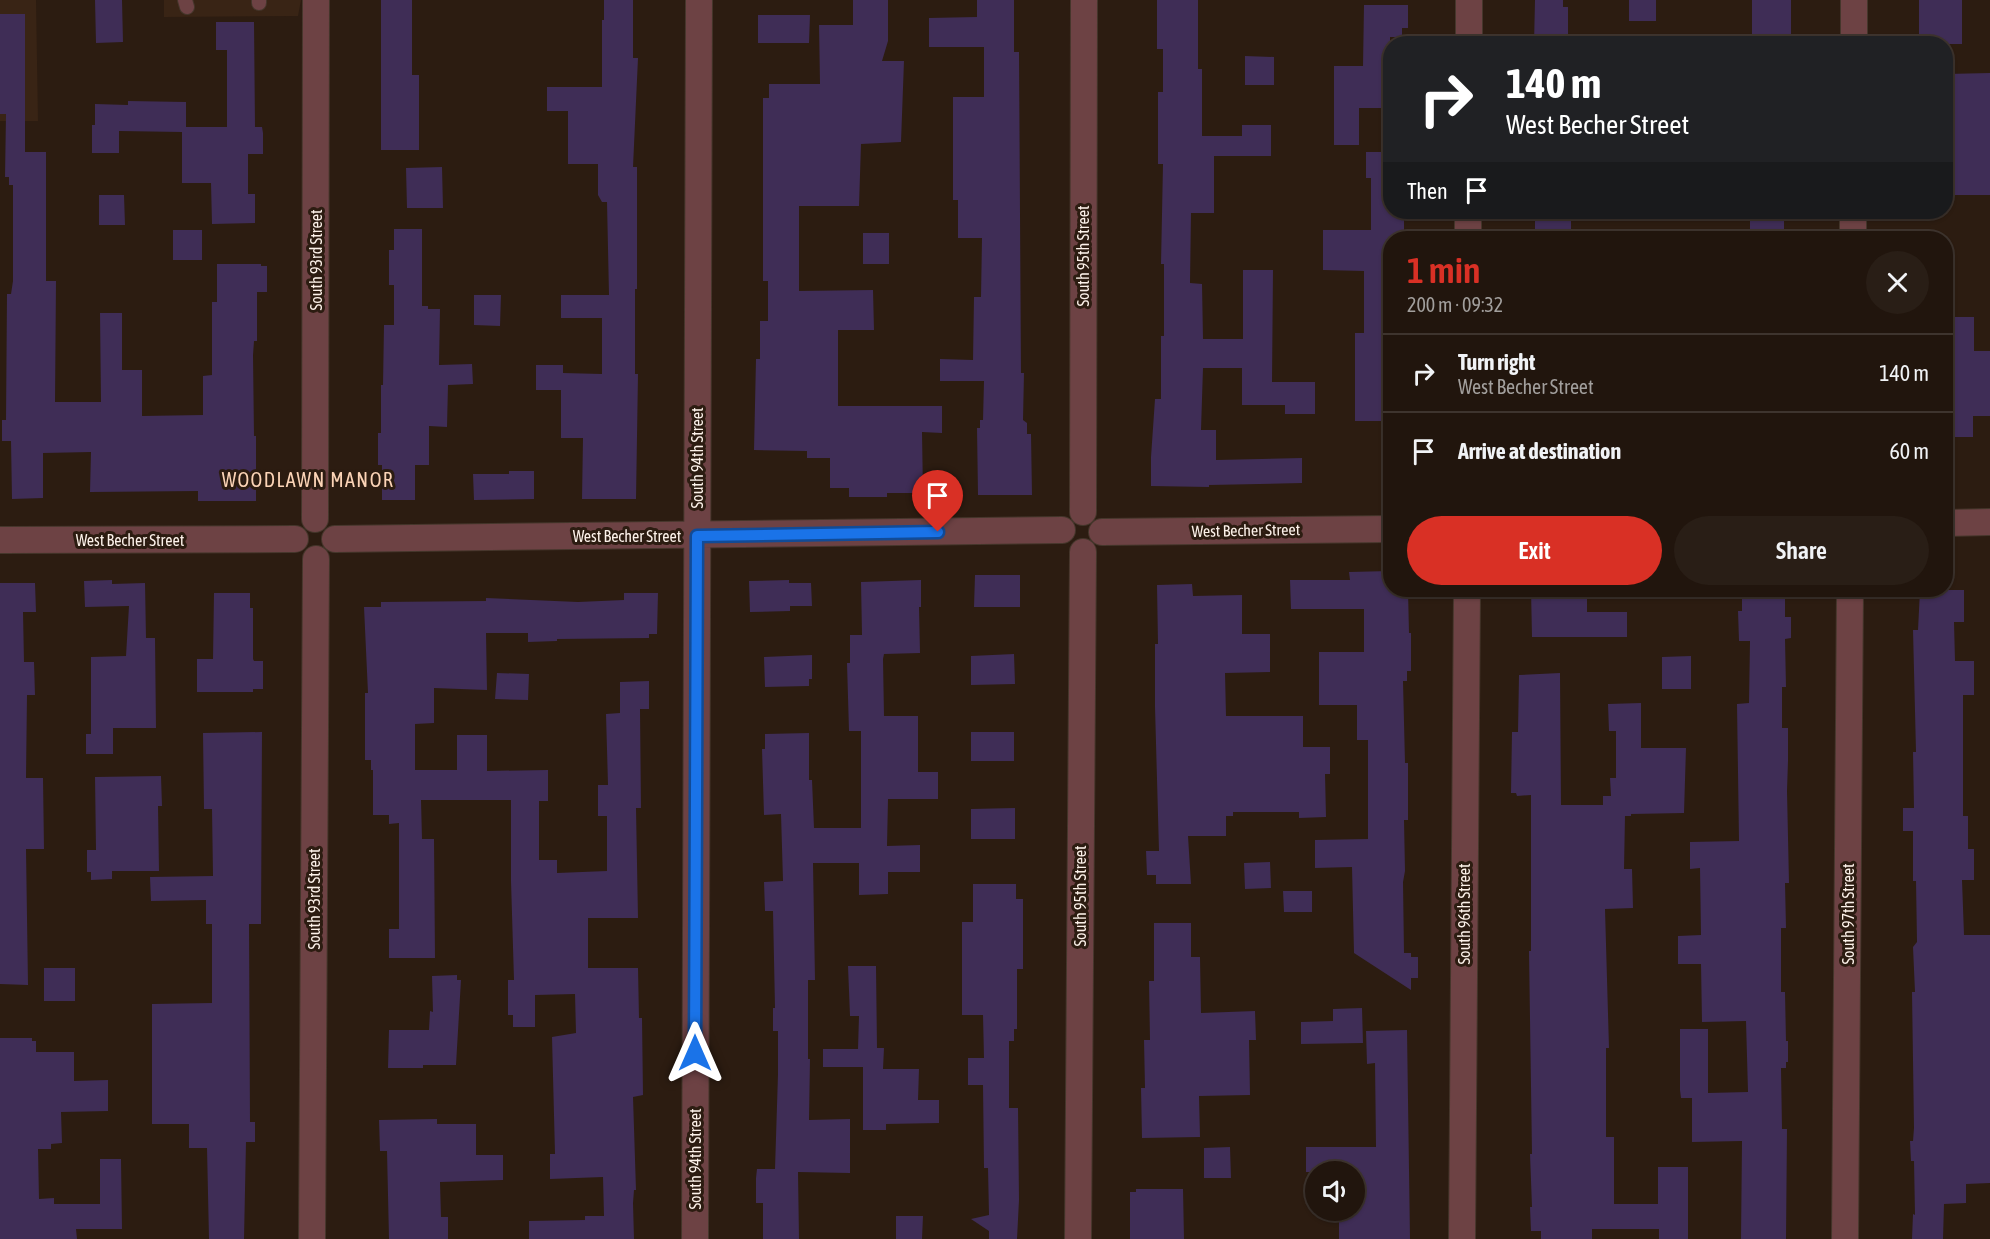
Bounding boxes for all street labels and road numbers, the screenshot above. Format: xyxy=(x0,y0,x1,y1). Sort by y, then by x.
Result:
street label: South 95th Street xyxy=(1074,205,1092,307)
street label: South 93rd Street xyxy=(307,209,325,311)
street label: South 94th Street xyxy=(688,407,706,509)
street label: West Becher Street xyxy=(1192,520,1301,540)
street label: West Becher Street xyxy=(573,527,682,545)
street label: West Becher Street xyxy=(76,531,185,549)
street label: South 95th Street xyxy=(1071,845,1089,947)
street label: South 93rd Street xyxy=(305,848,323,950)
street label: South 96th Street xyxy=(1455,863,1473,965)
street label: South 97th Street xyxy=(1839,863,1857,965)
street label: South 94th Street xyxy=(686,1108,704,1210)

